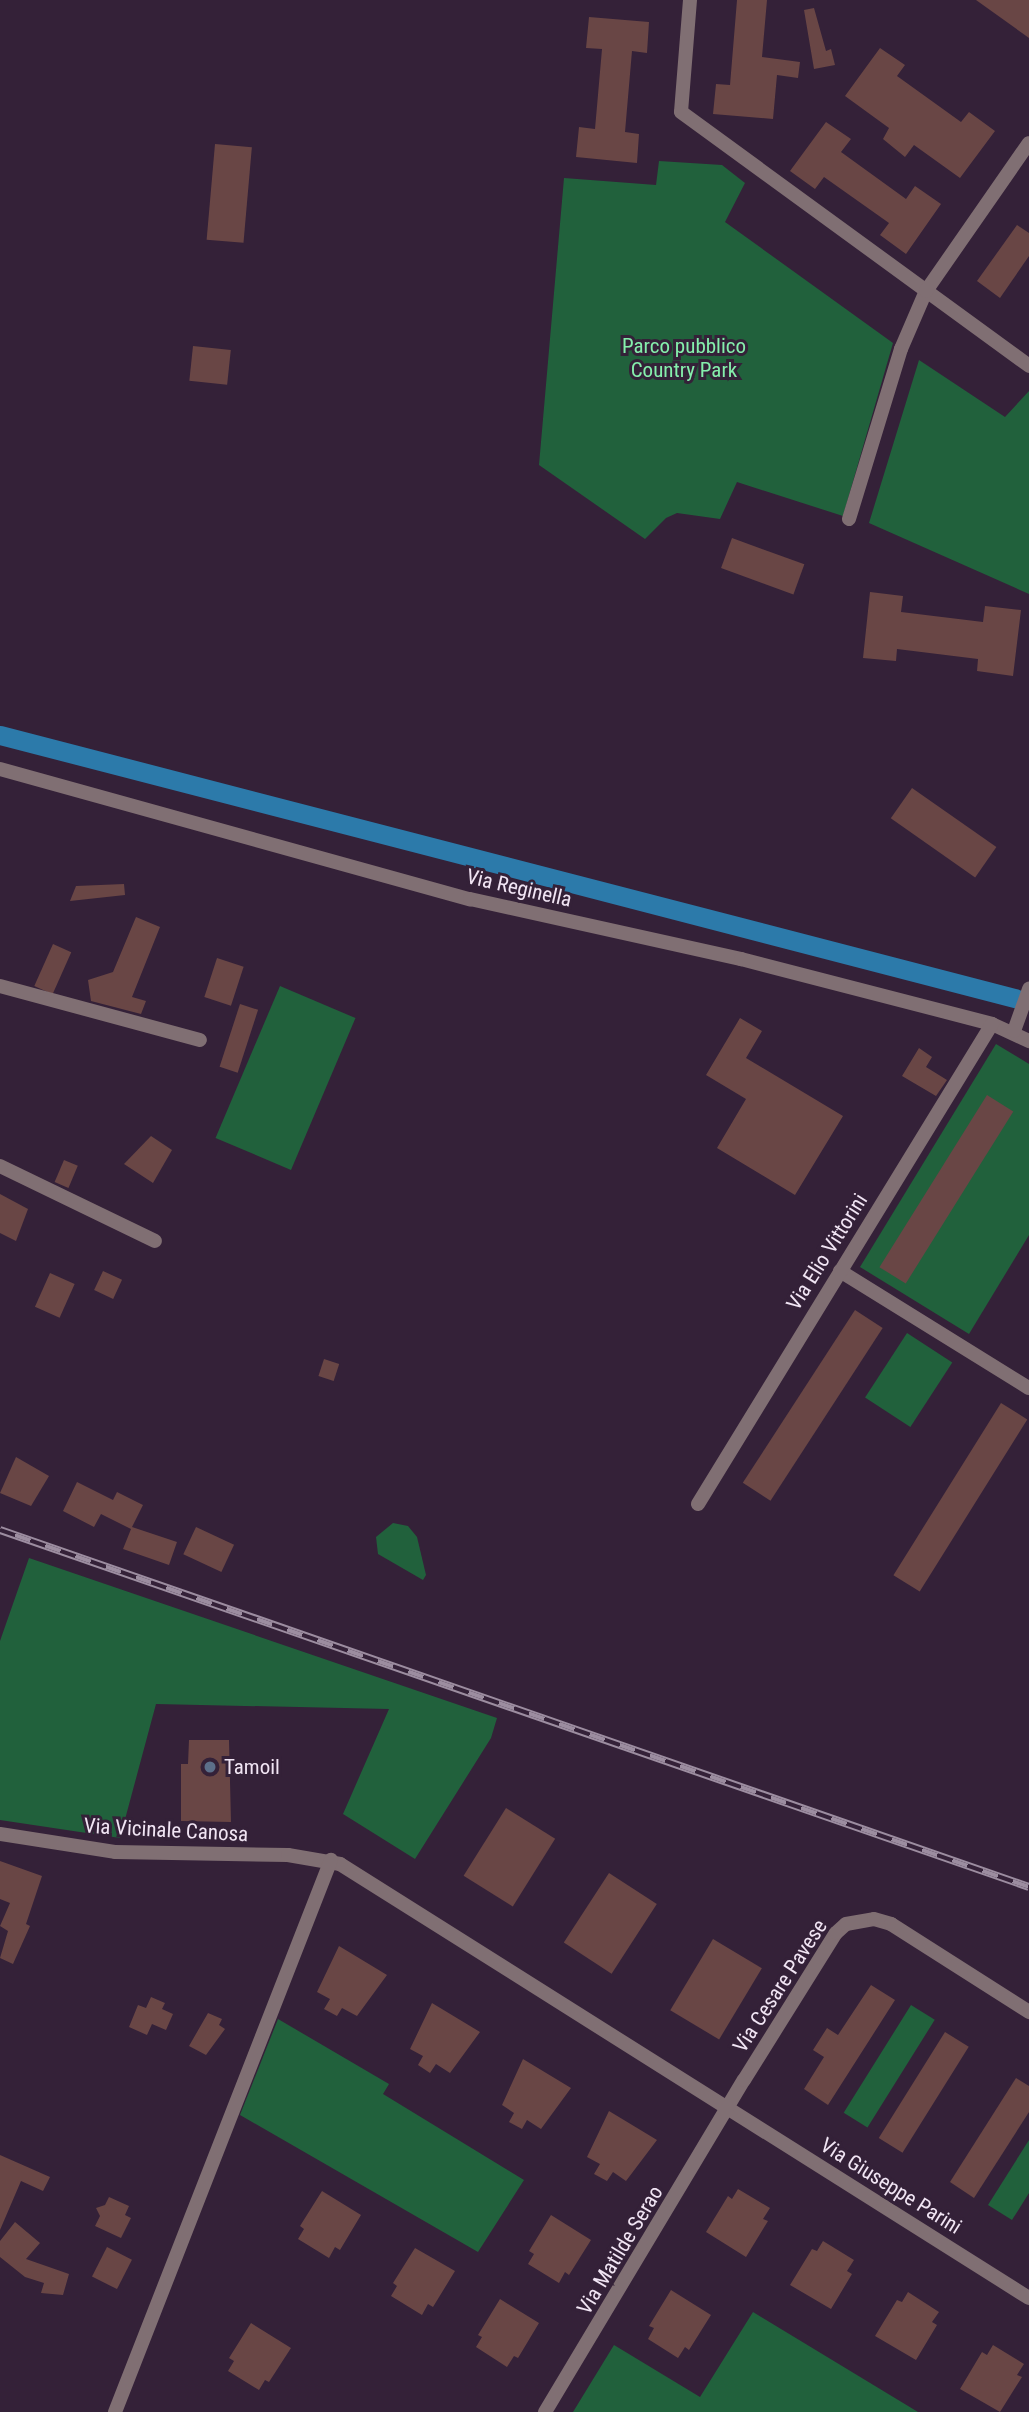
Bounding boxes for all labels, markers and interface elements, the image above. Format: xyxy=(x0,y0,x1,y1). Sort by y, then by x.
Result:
park label: Parco pubblico Country Park xyxy=(622,333,746,383)
street label: Via Reginella xyxy=(464,864,574,912)
street label: Via Elio Vittorini xyxy=(781,1189,873,1315)
place label: Tamoil xyxy=(224,1754,280,1780)
marker: Tamoil xyxy=(202,1759,218,1775)
street label: Via Vicinale Canosa xyxy=(83,1813,249,1847)
street label: Via Cesare Pavese xyxy=(728,1915,832,2057)
street label: Via Giuseppe Parini xyxy=(816,2133,966,2239)
street label: Via Matilde Serao xyxy=(572,2181,668,2319)

